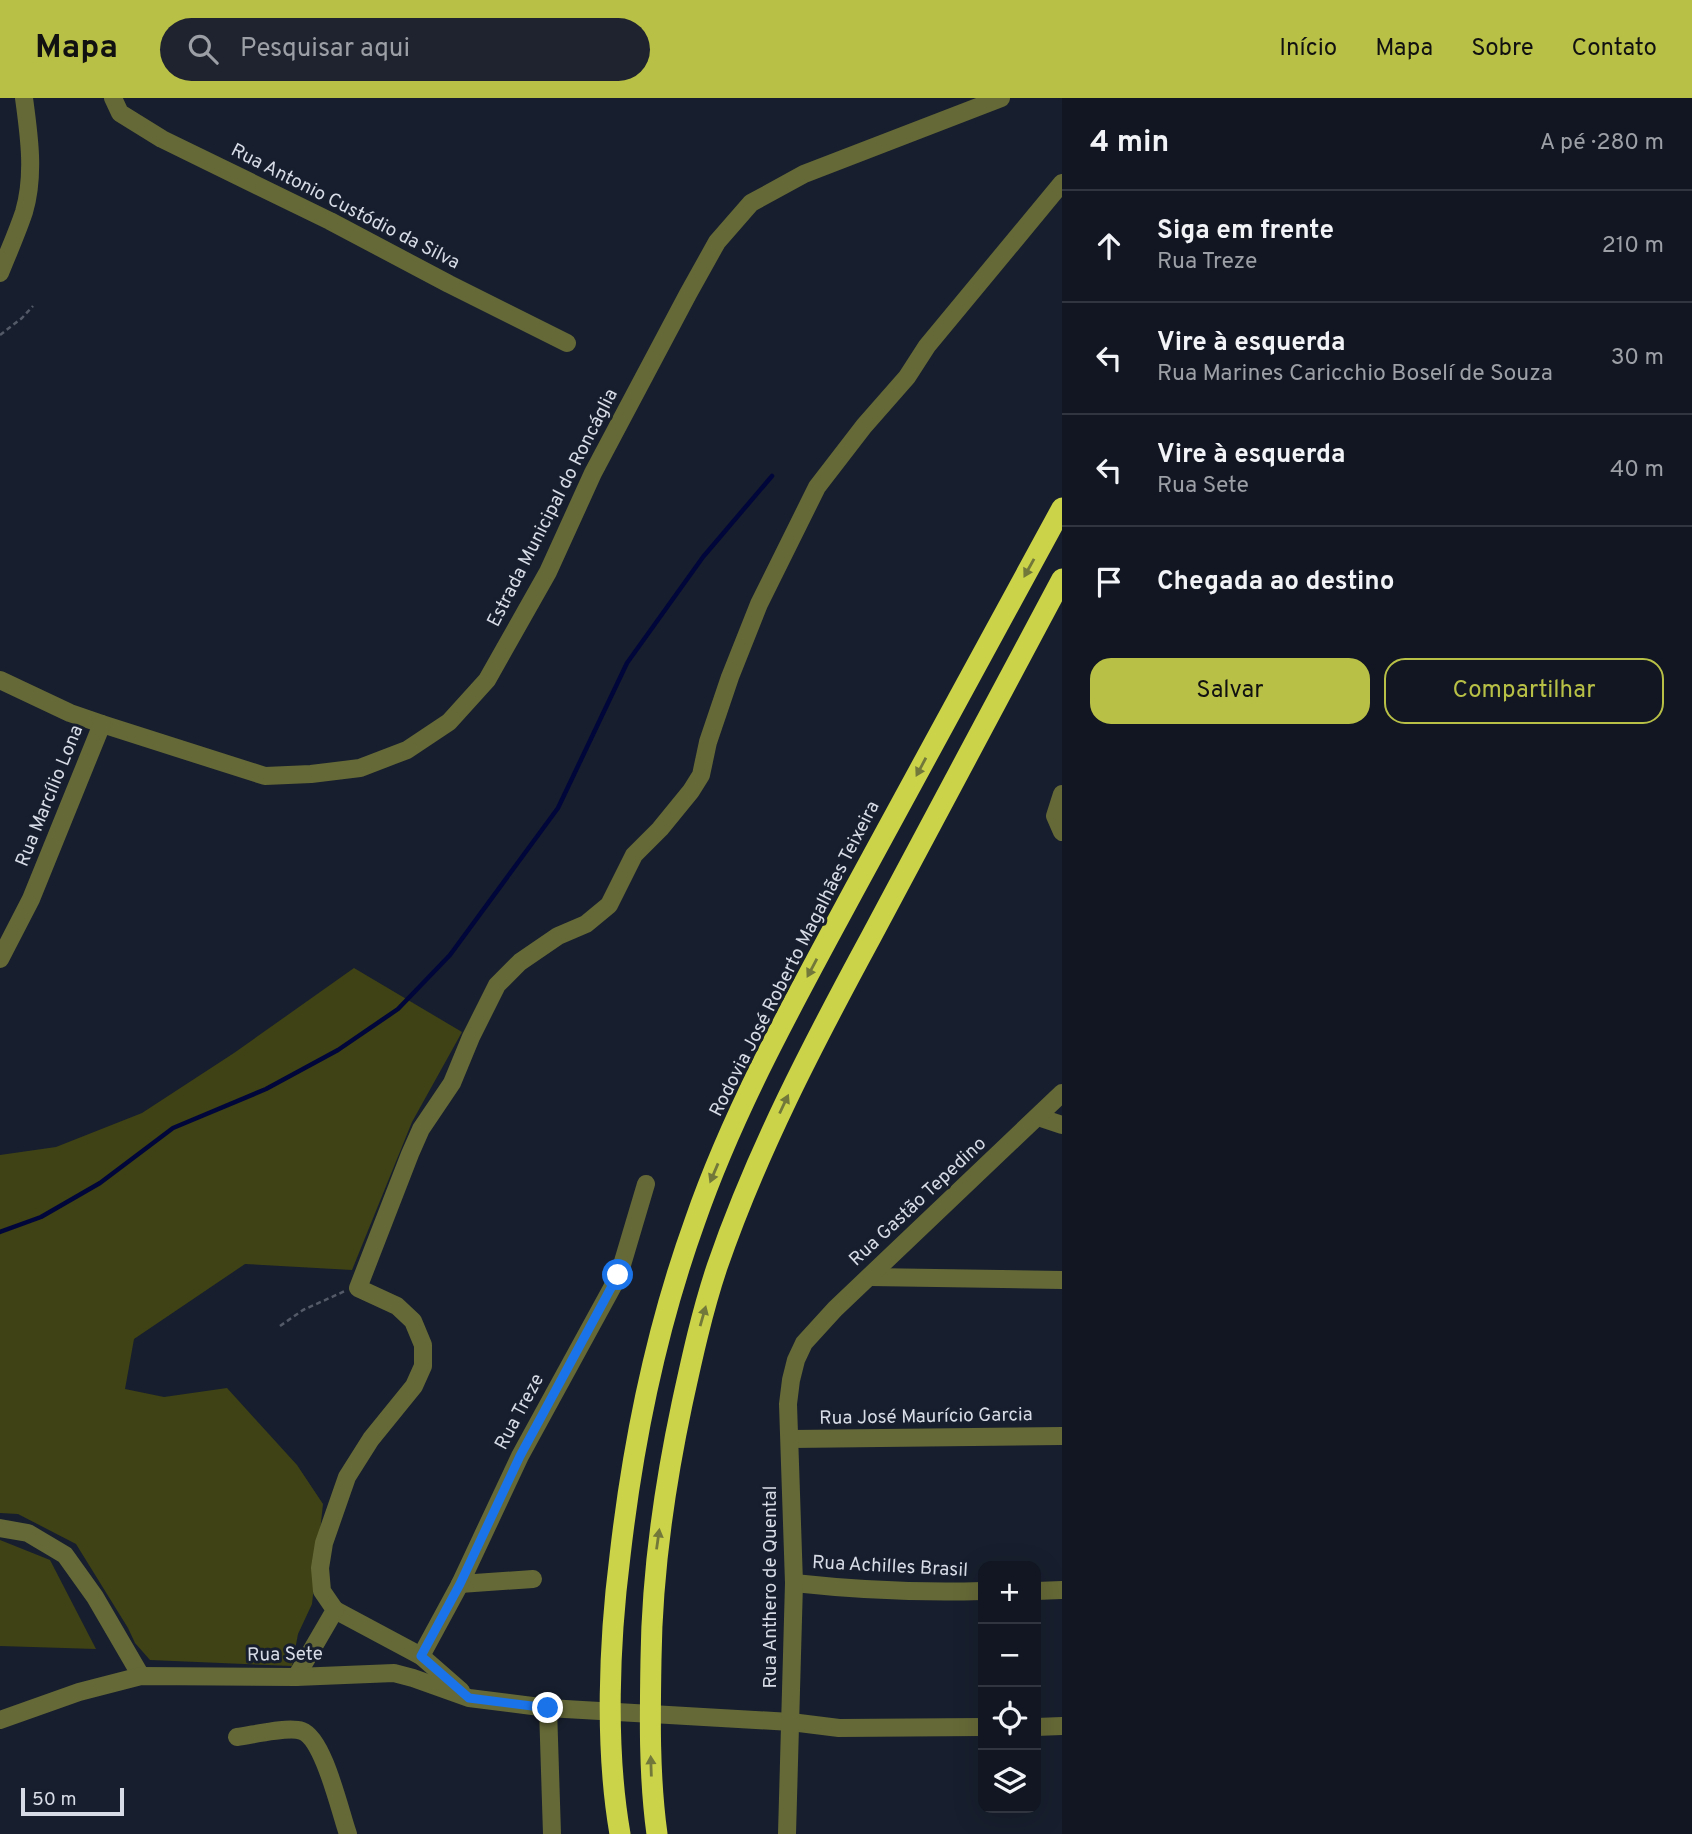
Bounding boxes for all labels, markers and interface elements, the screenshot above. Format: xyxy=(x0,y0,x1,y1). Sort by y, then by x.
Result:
search box xyxy=(160,18,650,81)
text: Mapa xyxy=(35,28,118,70)
icon: search xyxy=(184,30,222,68)
text: Pesquisar aqui xyxy=(240,33,410,66)
text: Início xyxy=(1279,34,1337,64)
text: Mapa xyxy=(1375,34,1433,64)
text: Sobre xyxy=(1471,34,1534,64)
text: Contato xyxy=(1572,34,1657,64)
text: 4 min xyxy=(1090,125,1169,162)
text: A pé · 280 m xyxy=(1540,129,1664,158)
street label: Rua Antonio Custódio da Silva xyxy=(226,139,464,275)
text: Siga em frente xyxy=(1157,215,1334,248)
icon: ahead xyxy=(1090,227,1128,265)
text: 210 m xyxy=(1602,232,1664,261)
text: Rua Treze xyxy=(1157,248,1257,277)
text: Vire à esquerda xyxy=(1157,327,1345,360)
icon: left xyxy=(1090,339,1128,377)
text: 30 m xyxy=(1611,344,1664,373)
text: Rua Marines Caricchio Boselí de Souza xyxy=(1157,360,1553,389)
street label: Estrada Municipal do Roncáglia xyxy=(482,385,624,631)
text: Vire à esquerda xyxy=(1157,439,1345,472)
icon: left xyxy=(1090,451,1128,489)
text: 40 m xyxy=(1610,456,1664,485)
text: Rua Sete xyxy=(1157,472,1249,501)
one-way arrow xyxy=(1023,558,1035,577)
icon: arrive xyxy=(1090,563,1128,601)
text: Chegada ao destino xyxy=(1157,566,1394,599)
button: Salvar xyxy=(1090,658,1370,724)
button: Compartilhar xyxy=(1384,658,1664,724)
street label: Rua Marcílio Lona xyxy=(11,722,89,870)
one-way arrow xyxy=(915,758,927,778)
street label: Rodovia José Roberto Magalhães Teixeira xyxy=(705,797,885,1121)
one-way arrow xyxy=(807,958,819,978)
one-way arrow xyxy=(778,1094,790,1114)
street label: Rua Gastão Tepedino xyxy=(844,1132,992,1272)
one-way arrow xyxy=(709,1162,720,1183)
route start xyxy=(602,1259,633,1290)
one-way arrow xyxy=(698,1305,709,1327)
street label: Rua Treze xyxy=(490,1370,550,1454)
street label: Rua José Maurício Garcia xyxy=(819,1403,1033,1431)
street label: Rua Anthero de Quental xyxy=(759,1486,783,1689)
one-way arrow xyxy=(653,1528,664,1550)
street label: Rua Achilles Brasil xyxy=(811,1551,969,1583)
map controls xyxy=(978,1561,1041,1813)
button: + xyxy=(978,1561,1041,1624)
button: − xyxy=(978,1624,1041,1687)
street label: Rua Sete xyxy=(247,1642,323,1668)
button: locate xyxy=(978,1687,1041,1750)
route end xyxy=(532,1692,563,1723)
button: layers xyxy=(978,1750,1041,1813)
one-way arrow xyxy=(645,1755,656,1777)
scale bar xyxy=(21,1785,124,1817)
text: 50 m xyxy=(32,1788,77,1812)

